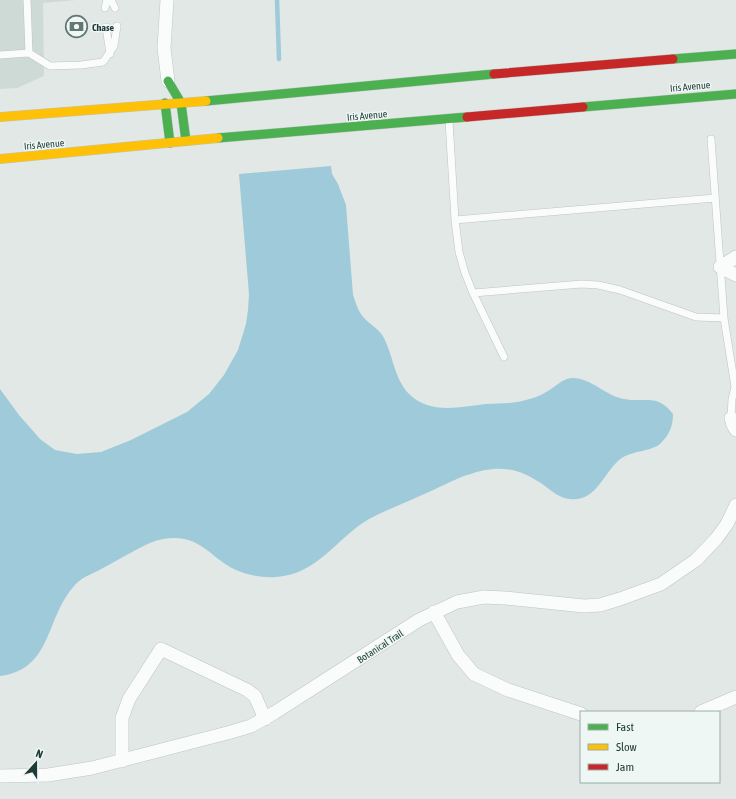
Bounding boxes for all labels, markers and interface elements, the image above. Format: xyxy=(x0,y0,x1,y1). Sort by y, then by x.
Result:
bank icon: Chase xyxy=(63,14,89,40)
place label: Chase xyxy=(92,22,115,33)
street label: Iris Avenue xyxy=(669,79,711,94)
street label: Iris Avenue xyxy=(346,108,388,123)
street label: Iris Avenue xyxy=(23,137,65,152)
street label: Botanical Trail xyxy=(355,627,406,665)
legend xyxy=(580,711,720,783)
text: Fast xyxy=(616,720,634,734)
text: Slow xyxy=(616,740,637,754)
north arrow xyxy=(16,743,56,783)
text: N xyxy=(34,747,45,760)
text: Jam xyxy=(616,760,634,774)

